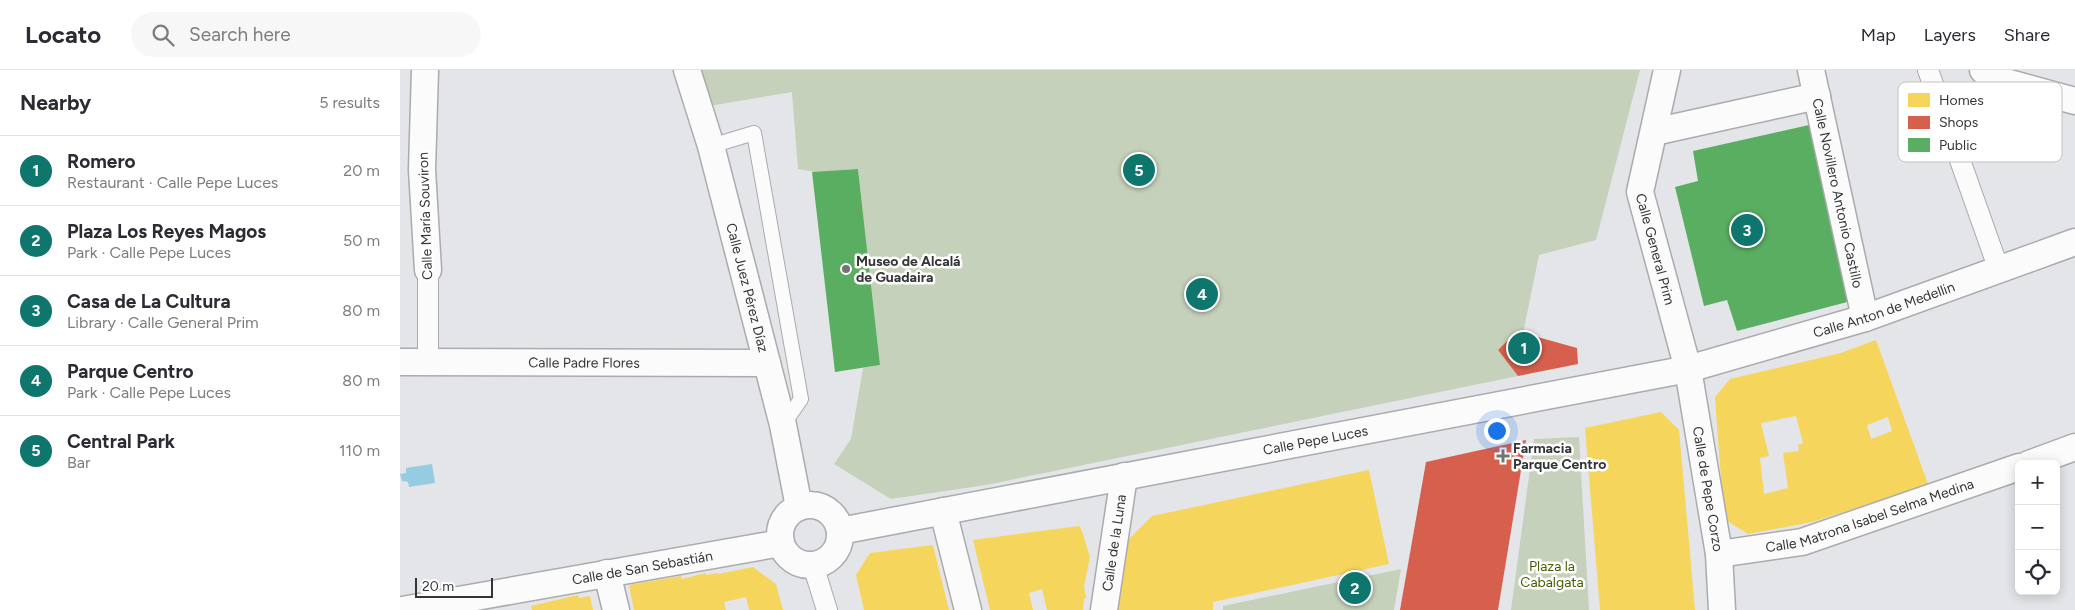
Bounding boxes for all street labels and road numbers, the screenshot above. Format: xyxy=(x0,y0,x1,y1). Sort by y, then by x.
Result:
street label: Calle Novillero Antonio Castillo xyxy=(1808,97,1866,290)
street label: Calle María Souviron xyxy=(415,152,436,280)
street label: Calle General Prim xyxy=(1632,192,1678,307)
street label: Calle Juez Pérez Díaz xyxy=(722,221,772,354)
street label: Calle Anton de Medellin xyxy=(1811,278,1957,342)
street label: Calle Padre Flores xyxy=(528,354,640,372)
street label: Calle Pepe Luces xyxy=(1262,422,1369,459)
street label: Calle de Pepe Corzo xyxy=(1689,425,1726,553)
street label: Calle Matrona Isabel Selma Medina xyxy=(1764,475,1976,556)
street label: Calle de la Luna xyxy=(1099,493,1130,592)
street label: Calle de San Sebastián xyxy=(571,547,714,589)

